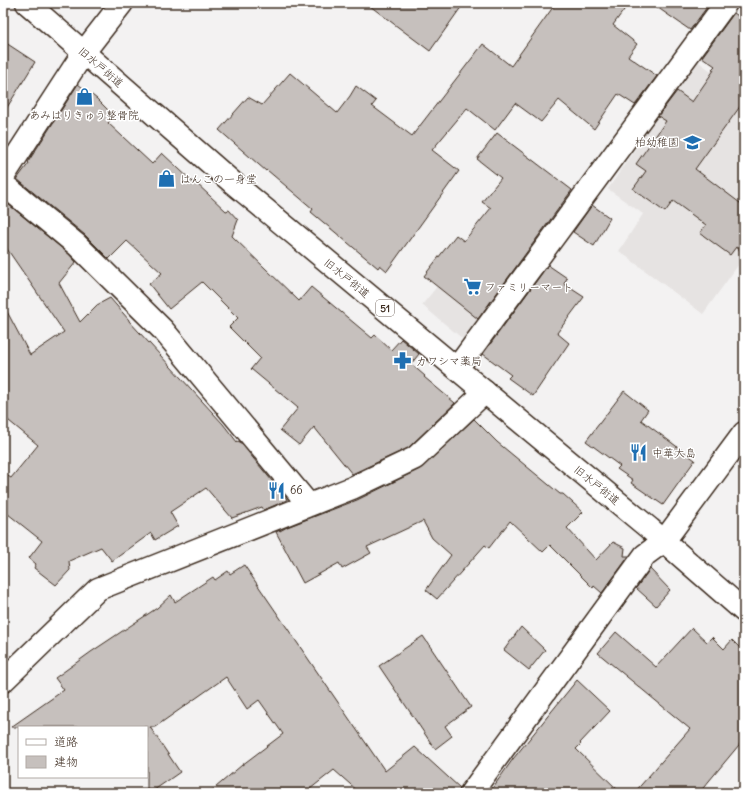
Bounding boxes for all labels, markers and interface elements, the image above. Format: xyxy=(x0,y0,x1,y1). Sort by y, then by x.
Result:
street label: 旧水戸街道 xyxy=(76,44,126,90)
shop icon: あみはりきゅう整骨院 xyxy=(74,87,94,107)
place label: あみはりきゅう整骨院 xyxy=(29,108,139,122)
school or university icon: 柏幼稚園 xyxy=(682,132,702,152)
place label: 柏幼稚園 xyxy=(635,135,679,149)
shop icon: はんこの一身堂 xyxy=(157,169,177,189)
place label: はんこの一身堂 xyxy=(180,172,257,186)
street label: 旧水戸街道 xyxy=(321,255,373,301)
supermarket icon: ファミリーマート xyxy=(462,277,482,297)
place label: ファミリーマート xyxy=(485,280,573,294)
road number: 51 xyxy=(376,300,394,316)
pharmacy icon: カワシマ薬局 xyxy=(393,351,413,371)
place label: カワシマ薬局 xyxy=(416,354,482,368)
restaurant icon: 中華大島 xyxy=(629,443,649,463)
place label: 中華大島 xyxy=(652,446,696,460)
street label: 旧水戸街道 xyxy=(571,462,623,508)
restaurant icon: 66 xyxy=(267,480,287,500)
place label: 66 xyxy=(290,483,303,497)
legend xyxy=(18,726,148,778)
text: 道路 xyxy=(54,734,78,749)
text: 建物 xyxy=(54,754,78,769)

